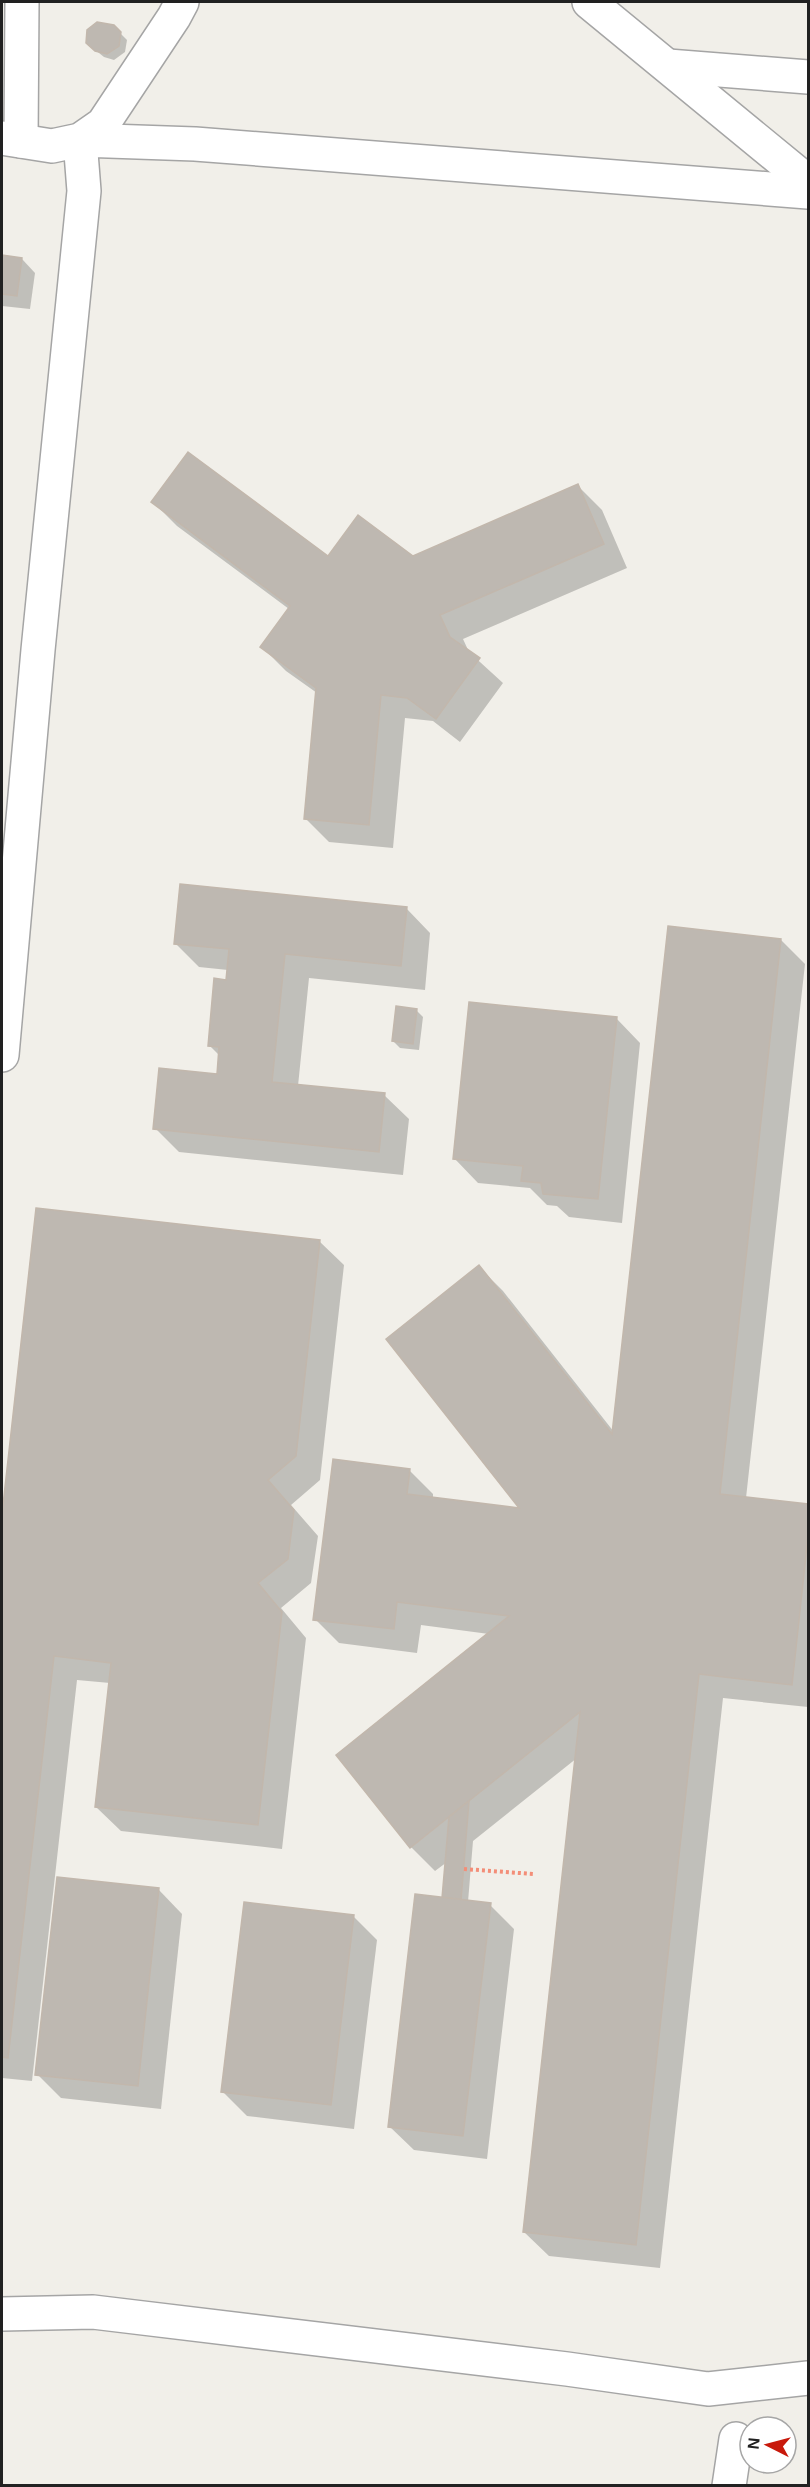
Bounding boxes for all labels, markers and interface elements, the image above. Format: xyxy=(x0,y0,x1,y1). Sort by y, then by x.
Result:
north arrow xyxy=(738,2415,798,2475)
text: N xyxy=(745,2437,763,2450)

